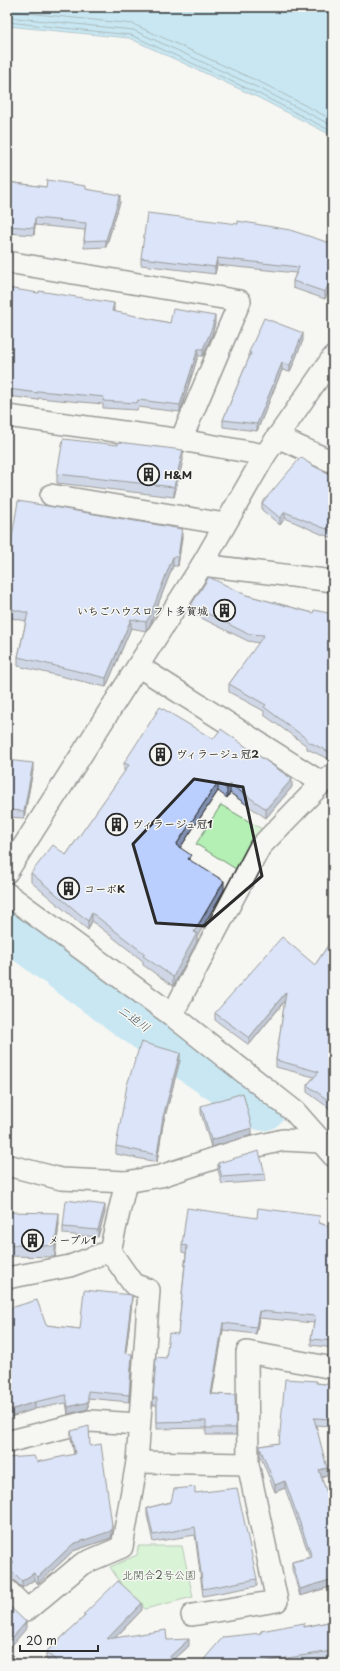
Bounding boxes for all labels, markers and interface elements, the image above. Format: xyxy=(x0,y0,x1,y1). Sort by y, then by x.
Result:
building icon: H&M xyxy=(136,462,162,488)
place label: H&M xyxy=(164,466,192,483)
building icon: いちごハウスロフト多賀城 xyxy=(211,598,237,624)
place label: いちごハウスロフト多賀城 xyxy=(77,602,208,619)
building icon: ヴィラージュ冠2 xyxy=(147,741,173,767)
place label: ヴィラージュ冠2 xyxy=(176,745,259,762)
building icon: ヴィラージュ冠1 xyxy=(104,811,130,837)
place label: ヴィラージュ冠1 xyxy=(132,815,213,832)
building icon: コーポK xyxy=(55,876,81,902)
place label: コーポK xyxy=(84,880,125,897)
water label: 二迫川 xyxy=(115,1000,154,1036)
building icon: メープル1 xyxy=(20,1227,46,1253)
place label: メープル1 xyxy=(48,1231,96,1248)
park label: 北関合2号公園 xyxy=(122,1566,196,1583)
scale bar xyxy=(20,1627,98,1653)
text: 20 m xyxy=(26,1631,57,1649)

